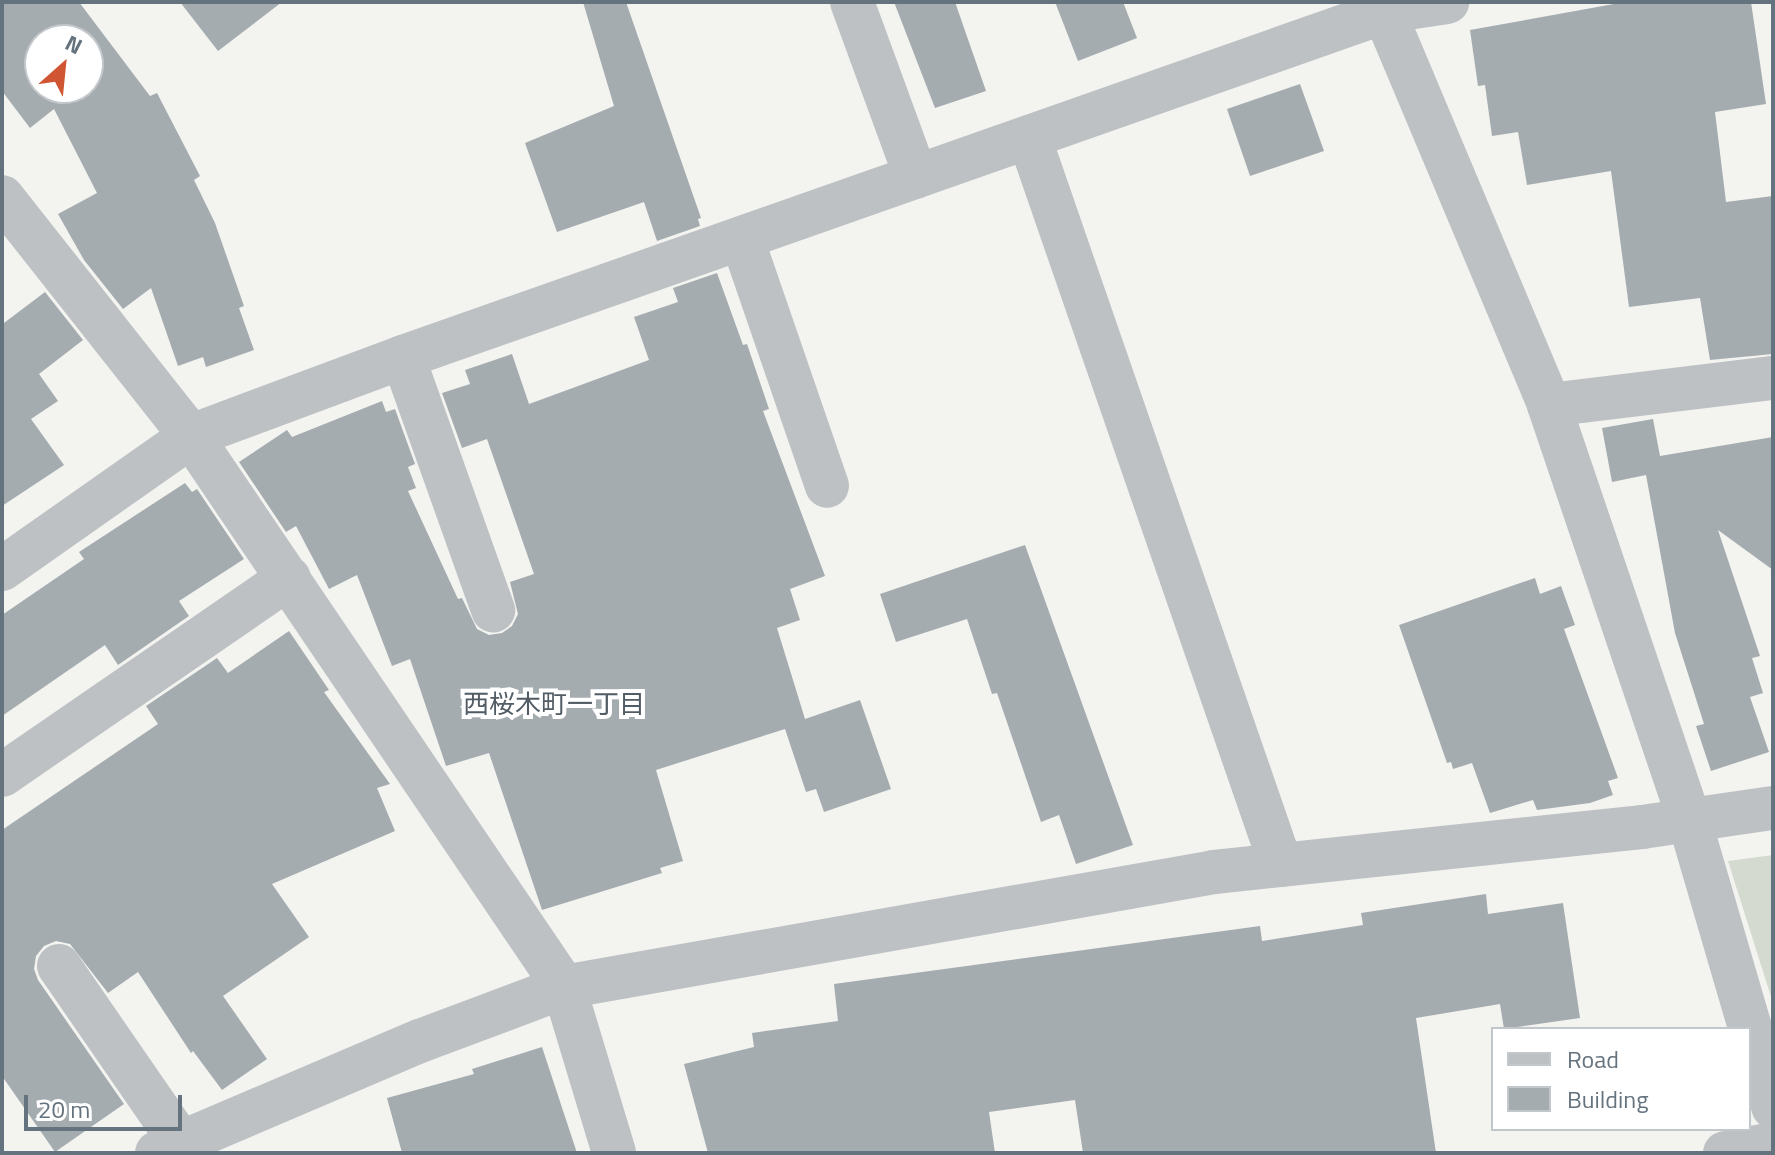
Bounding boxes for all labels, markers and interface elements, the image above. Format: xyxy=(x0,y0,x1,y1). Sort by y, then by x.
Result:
north arrow xyxy=(24,24,104,104)
text: N xyxy=(59,26,88,63)
district label: 西桜木町一丁目 xyxy=(463,688,645,720)
legend xyxy=(1491,1027,1751,1131)
text: Road xyxy=(1567,1041,1619,1077)
scale bar xyxy=(28,1079,186,1129)
text: Building xyxy=(1567,1081,1649,1117)
text: 20 m xyxy=(38,1091,90,1127)

